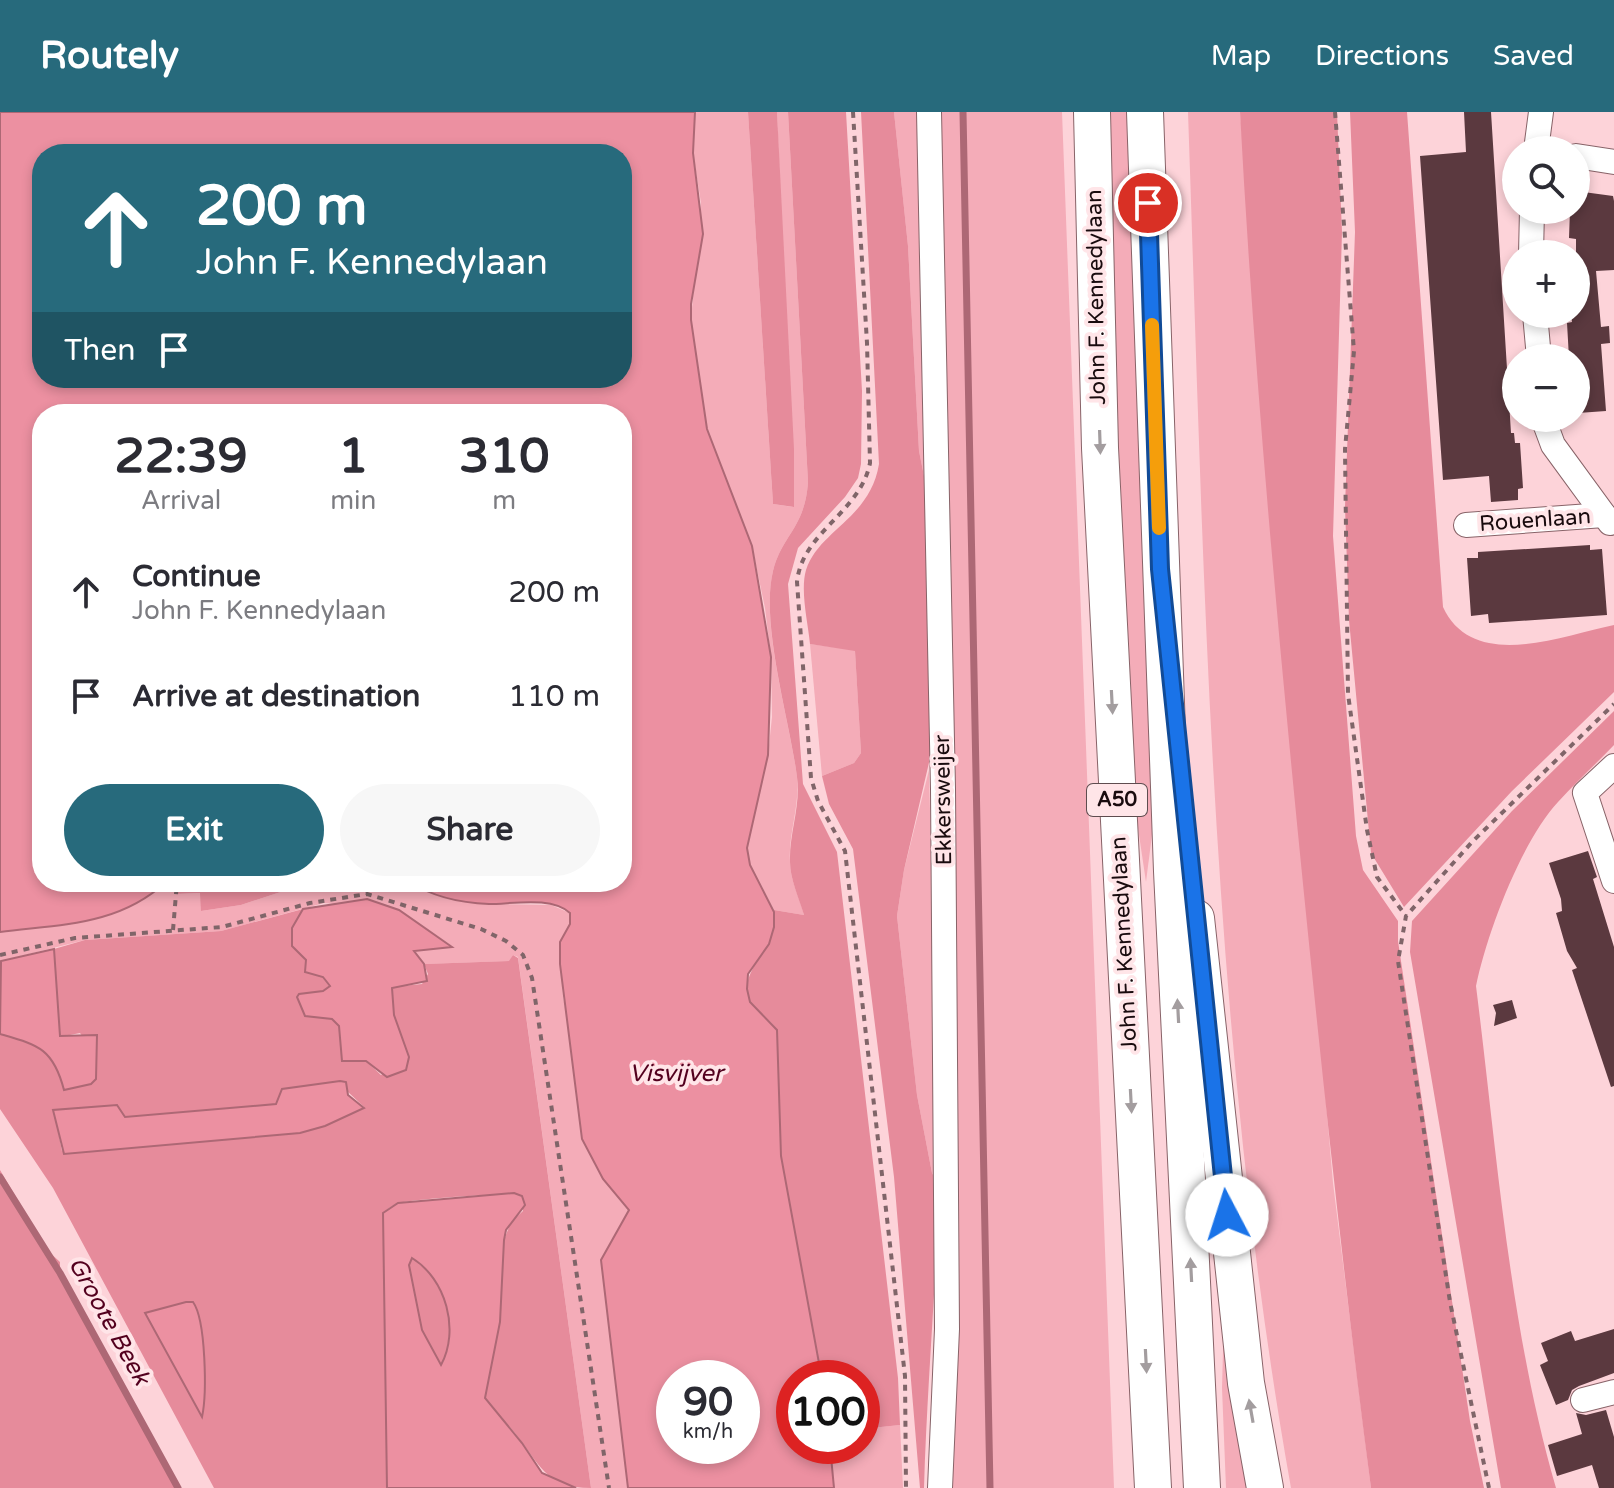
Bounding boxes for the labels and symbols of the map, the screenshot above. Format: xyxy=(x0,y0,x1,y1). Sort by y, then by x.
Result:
pin xyxy=(1114,169,1182,237)
street label: John F. Kennedylaan xyxy=(1081,189,1111,405)
one-way arrow xyxy=(1093,430,1106,455)
street label: Rouenlaan xyxy=(1478,503,1592,537)
one-way arrow xyxy=(1106,690,1119,715)
street label: Ekkersweijer xyxy=(929,734,957,866)
road number: A50 xyxy=(1087,784,1147,816)
street label: John F. Kennedylaan xyxy=(1105,836,1143,1052)
one-way arrow xyxy=(1172,998,1185,1023)
water label: Visvijver xyxy=(629,1059,726,1088)
one-way arrow xyxy=(1125,1089,1138,1114)
position arrow xyxy=(1185,1173,1269,1257)
water label: Groote Beek xyxy=(62,1252,157,1392)
one-way arrow xyxy=(1184,1257,1197,1282)
one-way arrow xyxy=(1139,1349,1152,1374)
speed limit sign: 100 xyxy=(776,1360,880,1464)
one-way arrow xyxy=(1244,1398,1256,1423)

